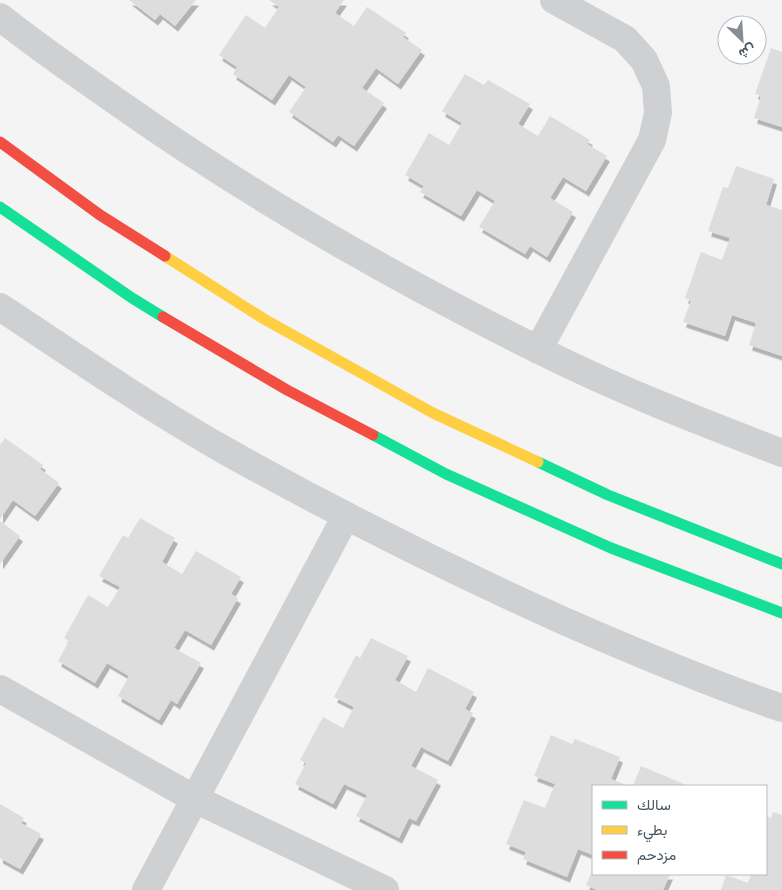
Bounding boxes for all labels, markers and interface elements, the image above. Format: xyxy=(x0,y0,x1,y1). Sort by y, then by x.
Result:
north arrow xyxy=(717,15,767,65)
text: ش xyxy=(736,40,759,63)
legend xyxy=(592,785,767,875)
text: سالك xyxy=(637,796,671,814)
text: بطيء xyxy=(637,821,667,843)
text: مزدحم xyxy=(637,846,676,865)

